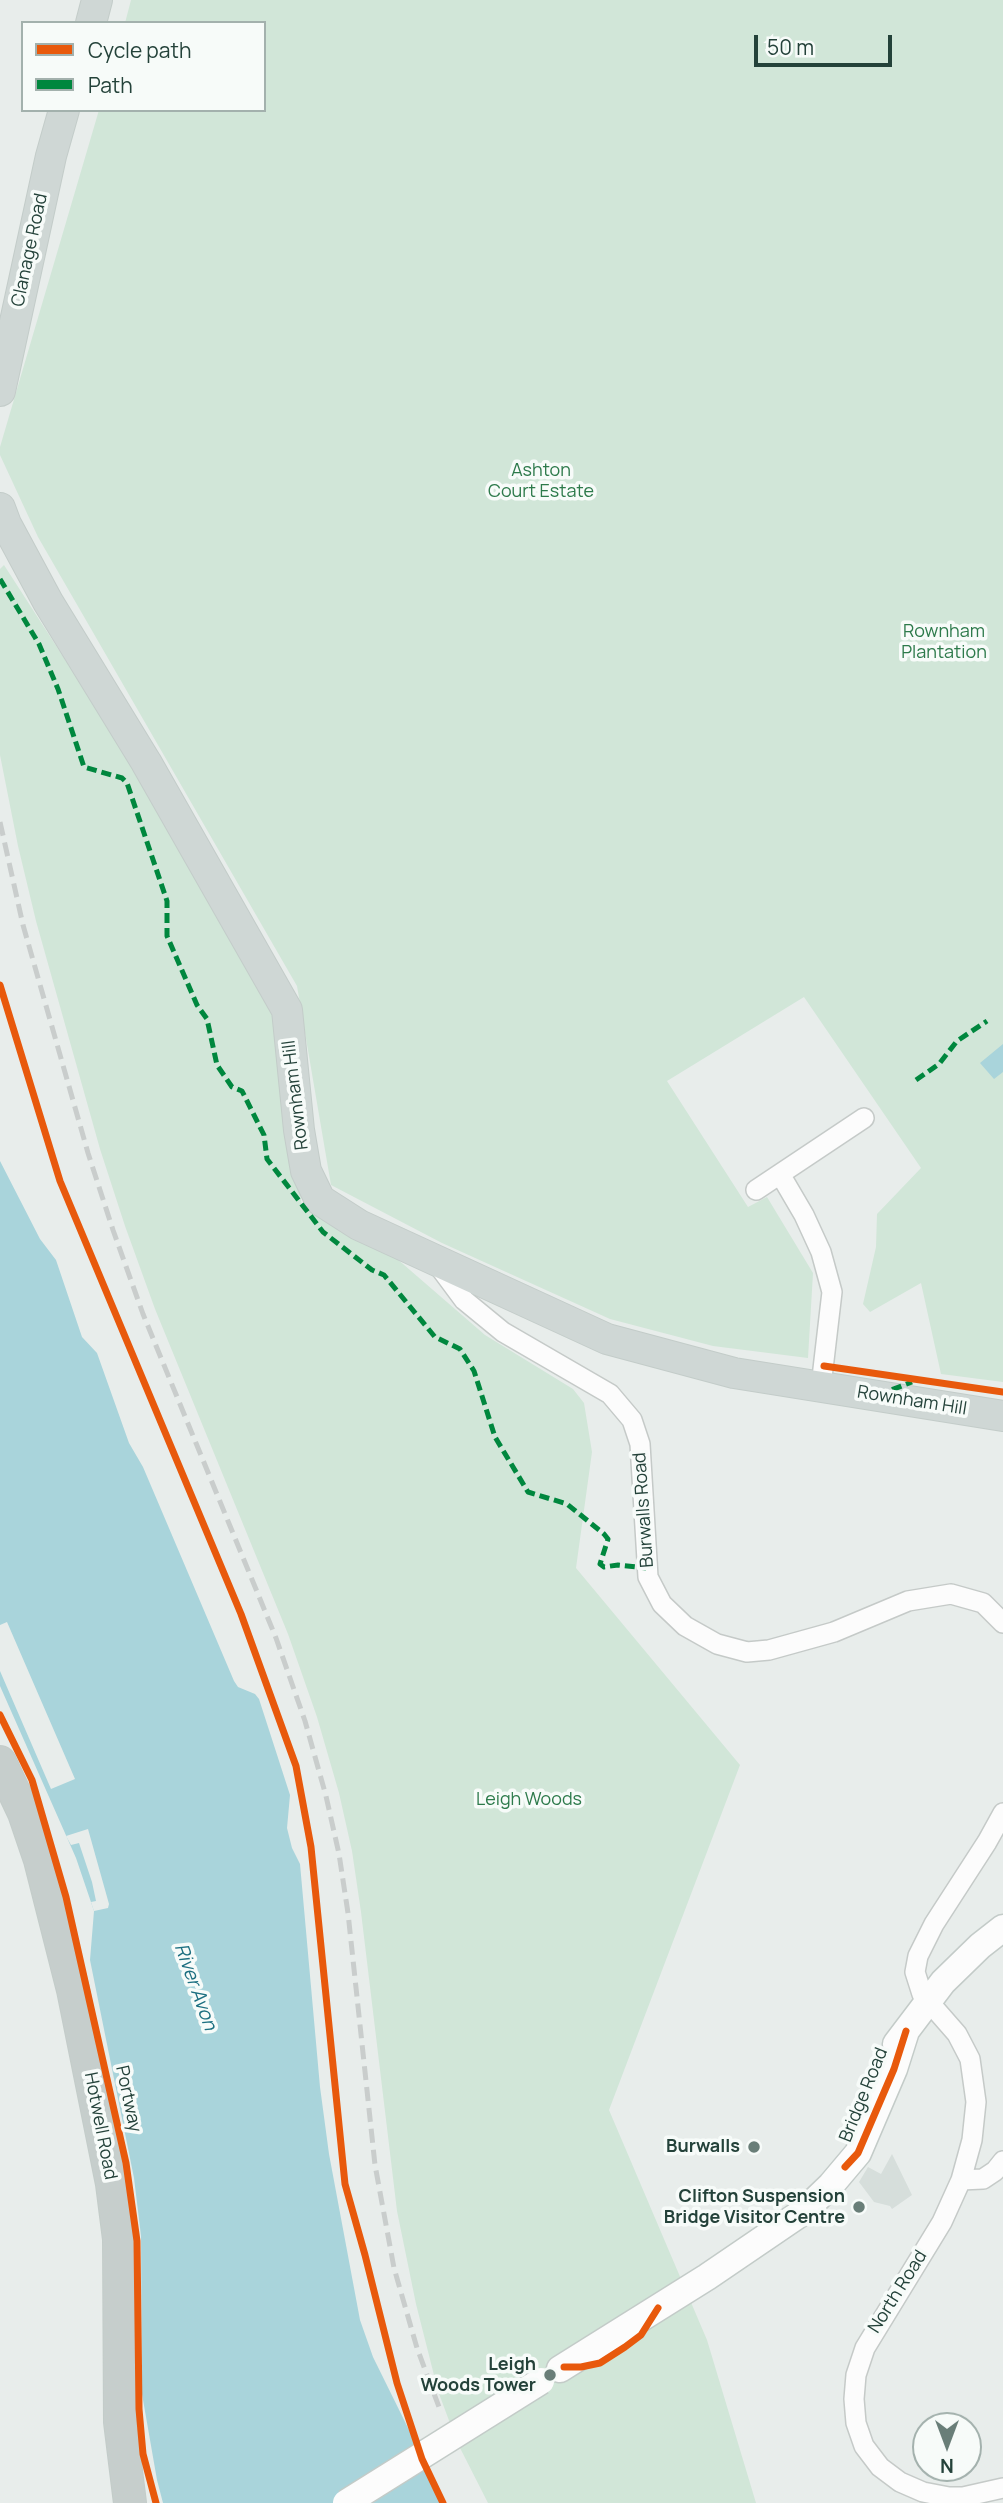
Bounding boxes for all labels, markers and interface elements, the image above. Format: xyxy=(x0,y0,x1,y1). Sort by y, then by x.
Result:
legend xyxy=(21,21,266,112)
scale bar xyxy=(758,21,896,65)
text: 50 m xyxy=(767,33,814,61)
text: Cycle path xyxy=(88,36,191,64)
text: Path xyxy=(88,71,133,99)
street label: Clanage Road xyxy=(7,191,53,309)
park label: Ashton Court Estate xyxy=(488,460,594,503)
park label: Rownham Plantation xyxy=(901,621,987,664)
street label: Rownham Hill xyxy=(279,1039,313,1151)
street label: Rownham Hill xyxy=(856,1382,968,1420)
street label: Burwalls Road xyxy=(629,1452,659,1568)
park label: Leigh Woods xyxy=(476,1789,582,1811)
water label: River Avon xyxy=(169,1941,221,2033)
street label: Bridge Road xyxy=(835,2045,893,2145)
street label: Portway xyxy=(110,2064,146,2134)
street label: Hotwell Road xyxy=(79,2071,121,2181)
place label: Burwalls xyxy=(666,2136,740,2158)
marker: Burwalls xyxy=(746,2139,762,2155)
place label: Clifton Suspension Bridge Visitor Centre xyxy=(664,2186,845,2228)
marker: Clifton Suspension Bridge Visitor Centre xyxy=(851,2199,867,2215)
street label: North Road xyxy=(864,2247,932,2337)
place label: Leigh Woods Tower xyxy=(420,2354,536,2396)
marker: Leigh Woods Tower xyxy=(542,2367,558,2383)
north arrow xyxy=(912,2412,982,2482)
text: N xyxy=(940,2453,954,2479)

